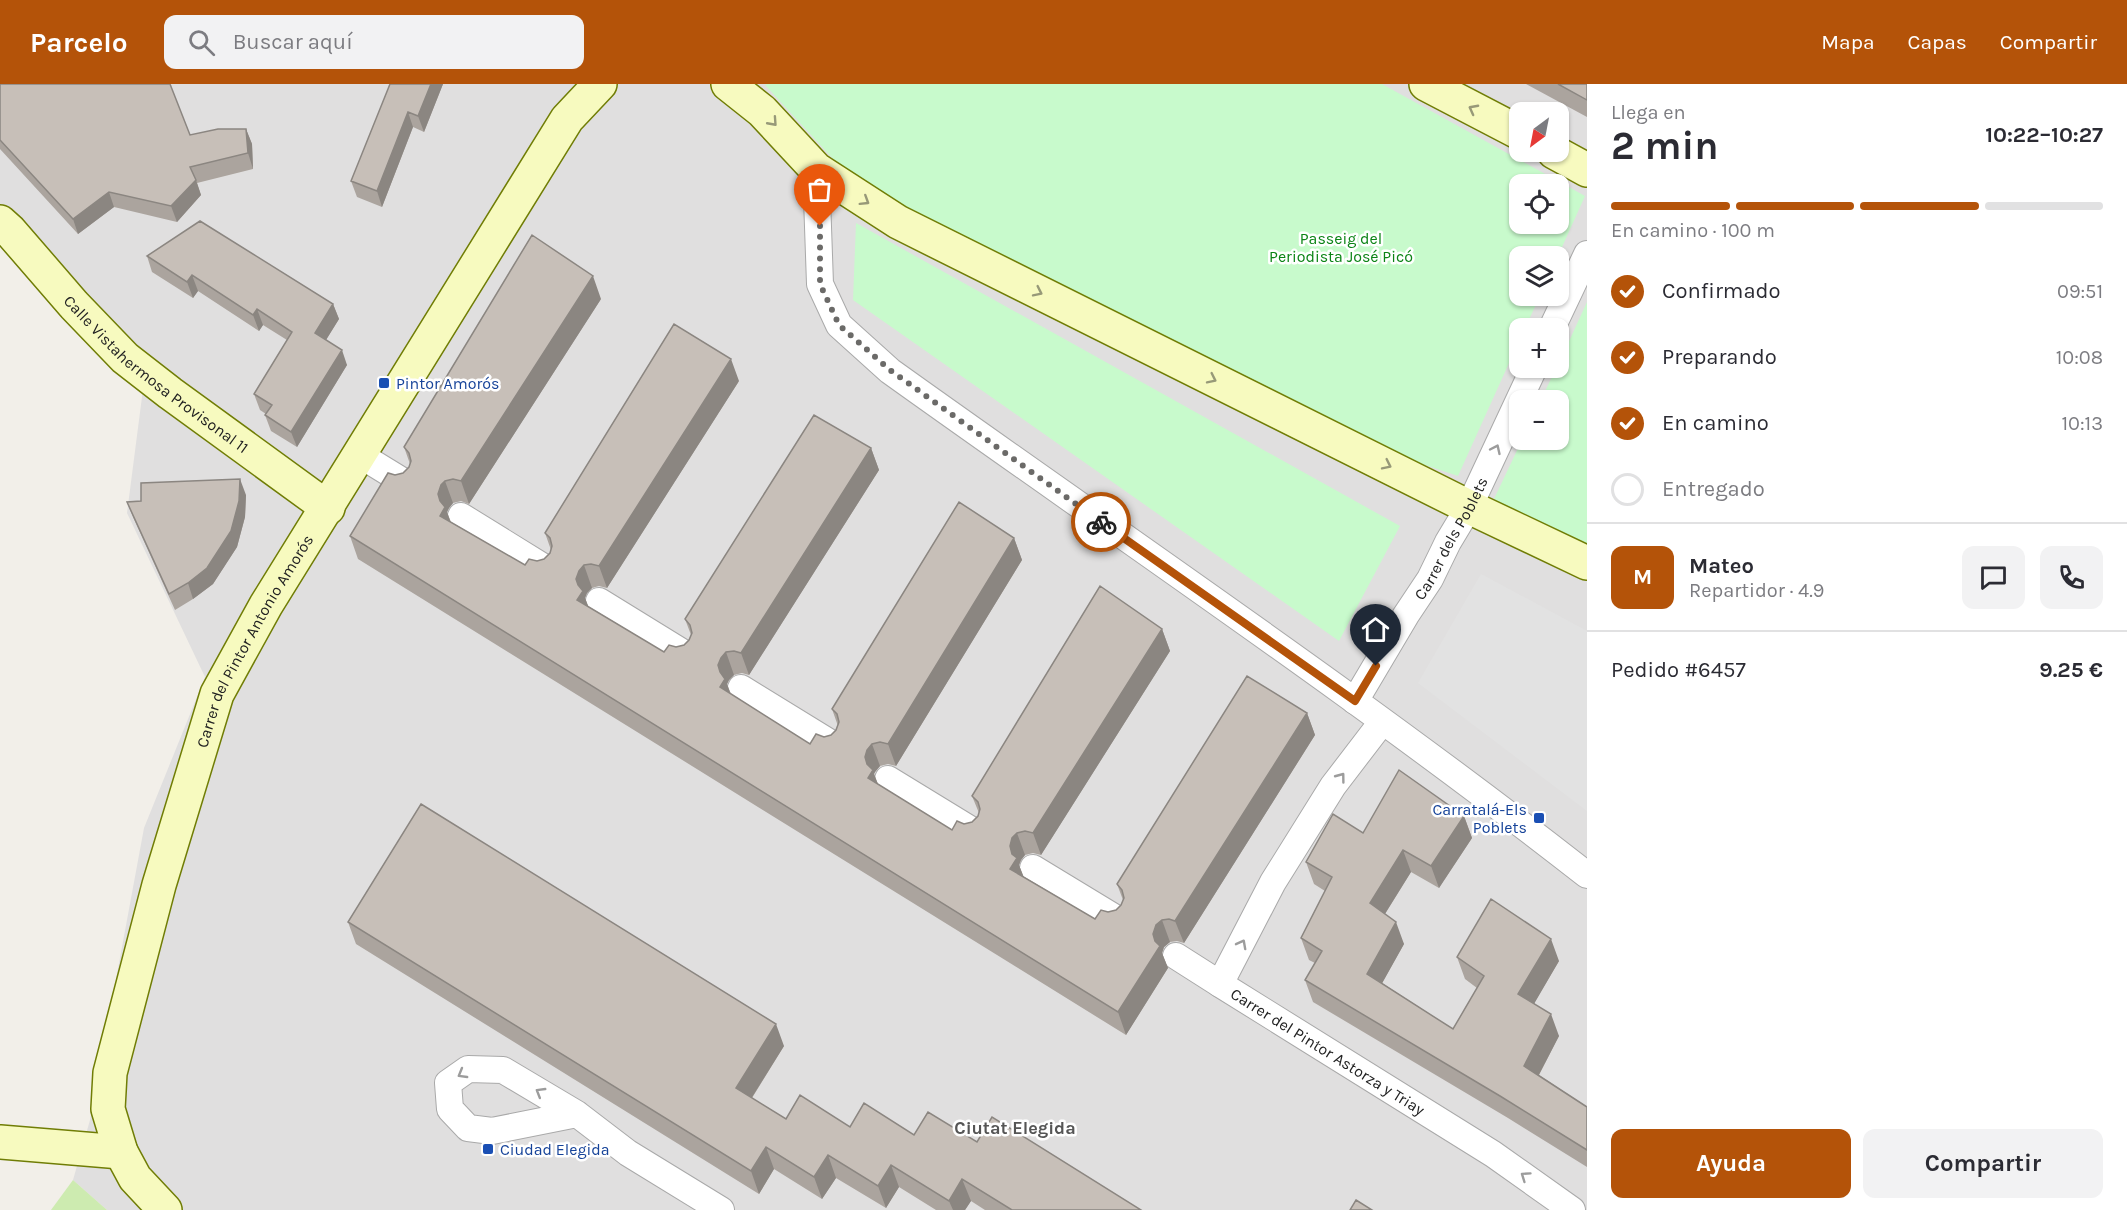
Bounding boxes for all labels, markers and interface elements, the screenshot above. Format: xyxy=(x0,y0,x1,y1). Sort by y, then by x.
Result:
search box xyxy=(164,15,584,69)
text: Parcelo xyxy=(30,26,128,59)
icon: search xyxy=(185,26,218,59)
text: Buscar aquí xyxy=(233,29,353,55)
text: Mapa xyxy=(1821,30,1875,54)
text: Capas xyxy=(1908,30,1967,54)
text: Compartir xyxy=(2000,30,2097,54)
text: Llega en xyxy=(1611,101,1686,124)
north arrow xyxy=(1509,102,1569,162)
map controls xyxy=(1509,102,1569,450)
one-way arrow xyxy=(1469,105,1479,116)
one-way arrow xyxy=(766,115,777,126)
text: 10:22–10:27 xyxy=(1985,122,2103,148)
text: 2 min xyxy=(1611,123,1719,169)
pin xyxy=(794,164,845,226)
icon: bag xyxy=(803,173,836,206)
button: locate xyxy=(1509,174,1569,234)
one-way arrow xyxy=(859,193,869,205)
text: En camino · 100 m xyxy=(1611,219,1775,242)
park label: Passeig del Periodista José Picó xyxy=(1269,229,1413,266)
button: layers xyxy=(1509,246,1569,306)
icon: check xyxy=(1611,275,1644,308)
text: Confirmado xyxy=(1662,278,1781,304)
text: 09:51 xyxy=(2057,280,2103,303)
one-way arrow xyxy=(1031,284,1042,296)
street label: Calle Vistahermosa Provisonal 11 xyxy=(60,291,252,457)
button: + xyxy=(1509,318,1569,378)
icon: check xyxy=(1611,341,1644,374)
text: Preparando xyxy=(1662,344,1777,370)
text: 10:08 xyxy=(2056,346,2103,369)
one-way arrow xyxy=(1206,371,1217,383)
place label: Pintor Amorós xyxy=(396,374,499,393)
marker: Pintor Amorós xyxy=(377,376,391,390)
button: − xyxy=(1509,390,1569,450)
icon: check xyxy=(1611,407,1644,440)
text: En camino xyxy=(1662,410,1769,436)
text: 10:13 xyxy=(2061,412,2103,435)
one-way arrow xyxy=(1489,444,1501,455)
one-way arrow xyxy=(1380,458,1391,470)
street label: Carrer dels Poblets xyxy=(1410,474,1491,603)
text: Entregado xyxy=(1662,476,1765,502)
courier xyxy=(1071,492,1131,552)
icon: bike xyxy=(1085,506,1118,539)
street label: Carrer del Pintor Antonio Amorós xyxy=(192,531,317,750)
button: chat xyxy=(1962,546,2025,609)
button: phone xyxy=(2040,546,2103,609)
text: Mateo xyxy=(1689,553,1754,579)
text: M xyxy=(1633,564,1652,590)
text: Repartidor · 4.9 xyxy=(1689,579,1824,602)
pin xyxy=(1350,604,1401,666)
icon: home xyxy=(1359,613,1392,646)
text: Pedido #6457 xyxy=(1611,657,1746,683)
text: 9.25 € xyxy=(2039,657,2103,683)
one-way arrow xyxy=(1333,772,1344,783)
place label: Carratalá-Els Poblets xyxy=(1432,800,1527,837)
marker: Carratalá-Els Poblets xyxy=(1532,811,1546,825)
one-way arrow xyxy=(1235,940,1246,951)
street label: Carrer del Pintor Astorza y Triay xyxy=(1227,984,1429,1119)
one-way arrow xyxy=(458,1067,468,1078)
one-way arrow xyxy=(536,1088,546,1100)
district label: Ciutat Elegida xyxy=(954,1117,1076,1139)
button: Ayuda xyxy=(1611,1129,1851,1198)
button: Compartir xyxy=(1863,1129,2103,1198)
place label: Ciudad Elegida xyxy=(500,1140,610,1159)
marker: Ciudad Elegida xyxy=(481,1142,495,1156)
one-way arrow xyxy=(1520,1172,1531,1183)

